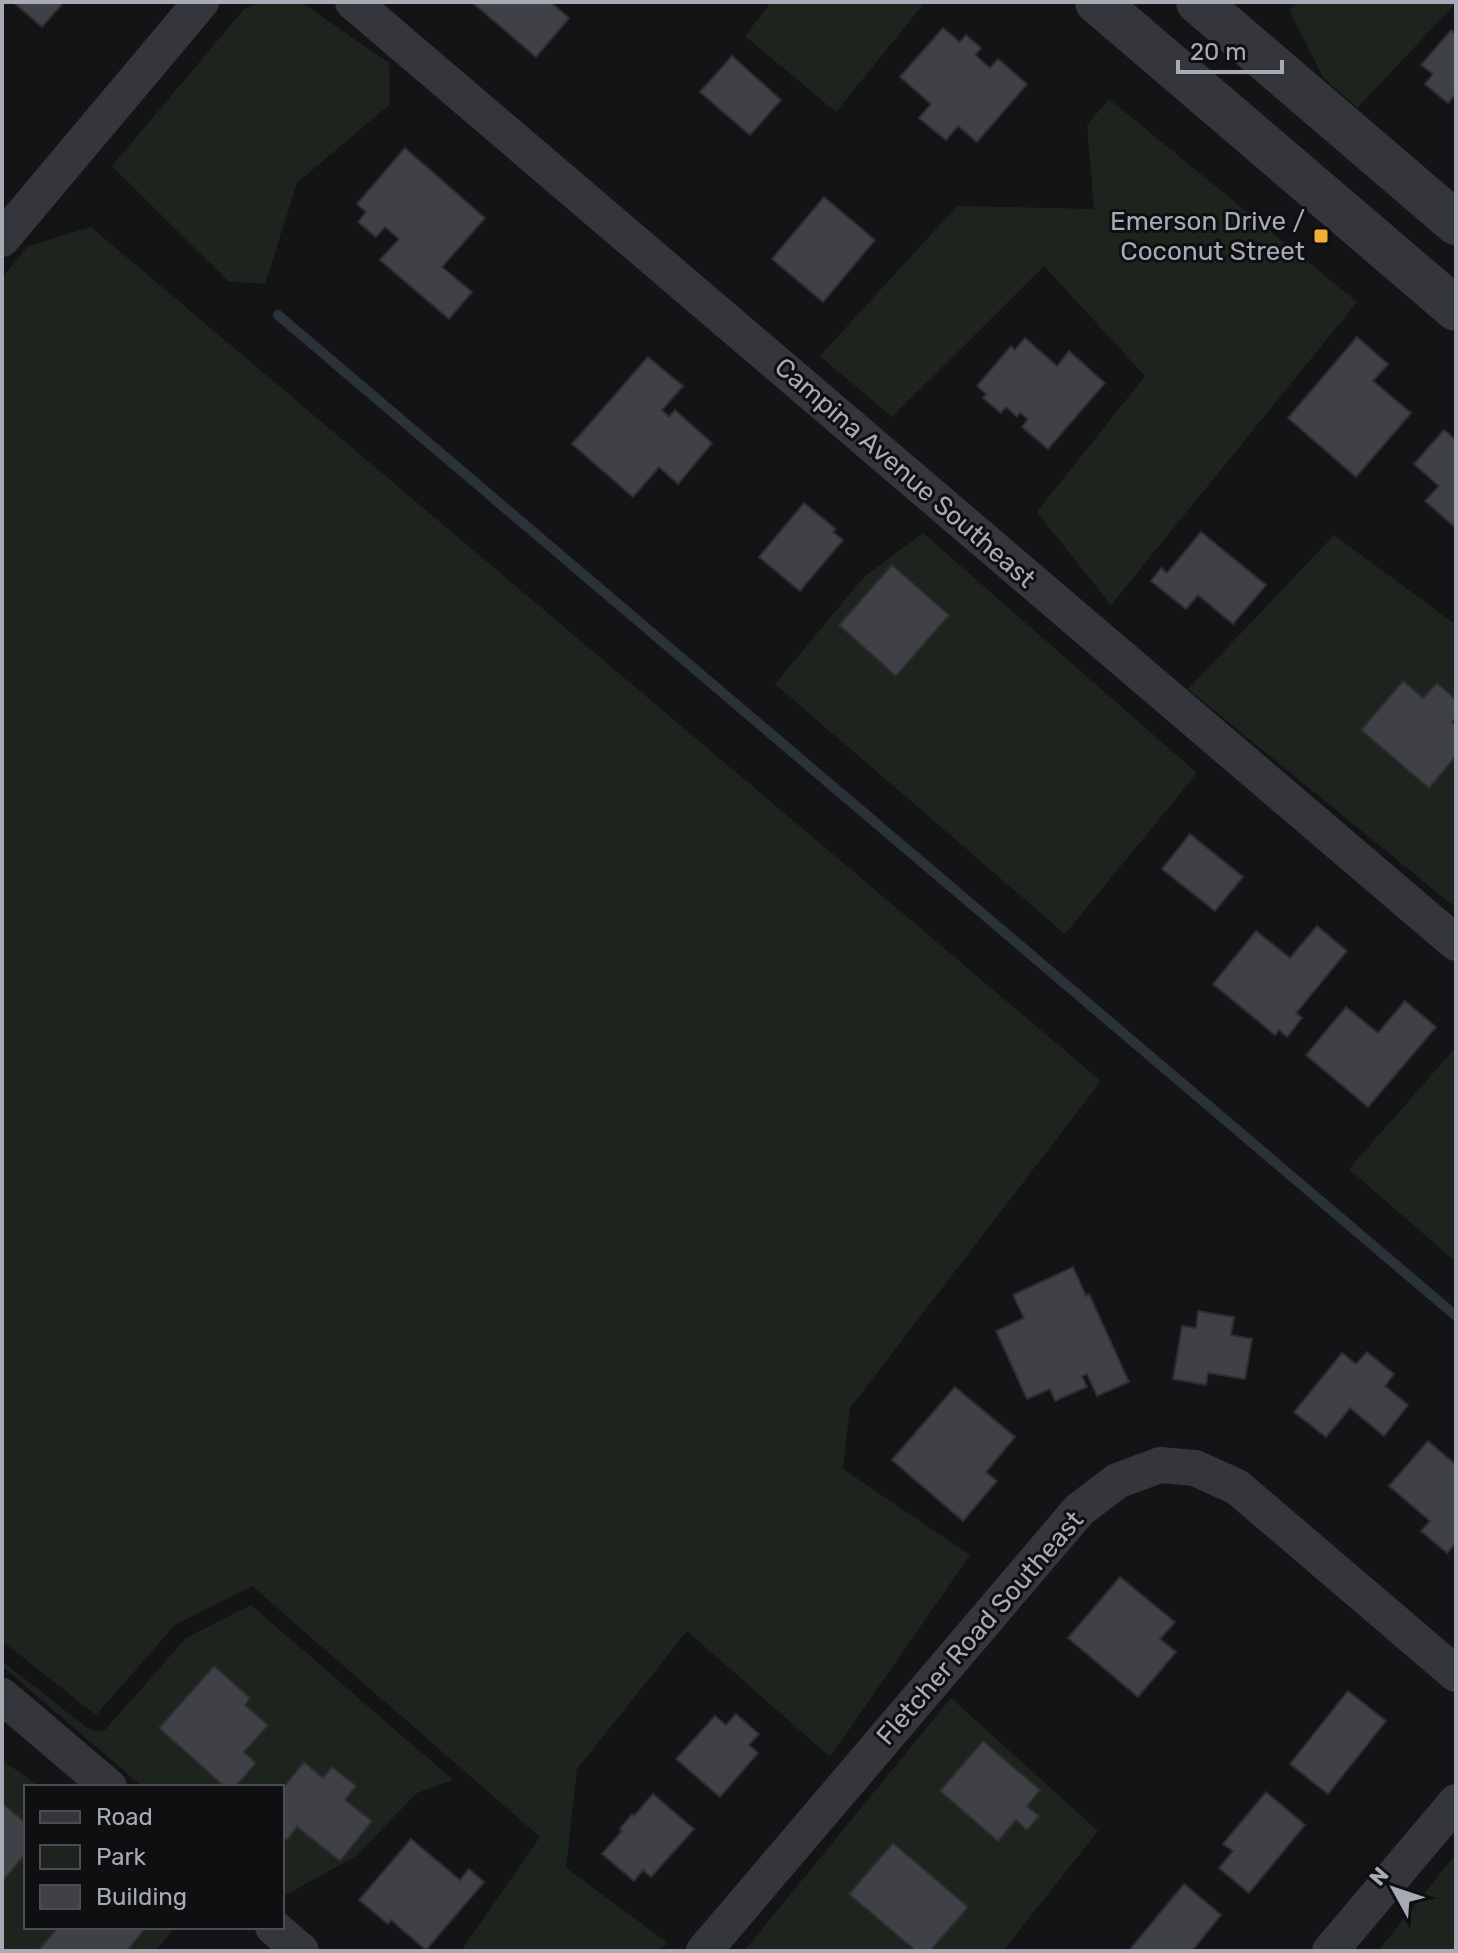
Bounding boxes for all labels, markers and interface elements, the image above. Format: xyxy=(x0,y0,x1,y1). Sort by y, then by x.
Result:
scale bar xyxy=(1178,24,1282,74)
text: 20 m xyxy=(1190,38,1247,66)
place label: Emerson Drive / Coconut Street xyxy=(1110,206,1305,267)
marker: Emerson Drive / Coconut Street xyxy=(1312,227,1330,245)
street label: Campina Avenue Southeast xyxy=(768,351,1042,595)
street label: Fletcher Road Southeast xyxy=(870,1505,1090,1751)
legend xyxy=(24,1785,284,1929)
text: Road xyxy=(96,1803,153,1831)
text: Park xyxy=(96,1843,147,1871)
north arrow xyxy=(1354,1849,1434,1929)
text: N xyxy=(1364,1862,1394,1891)
text: Building xyxy=(96,1883,187,1911)

